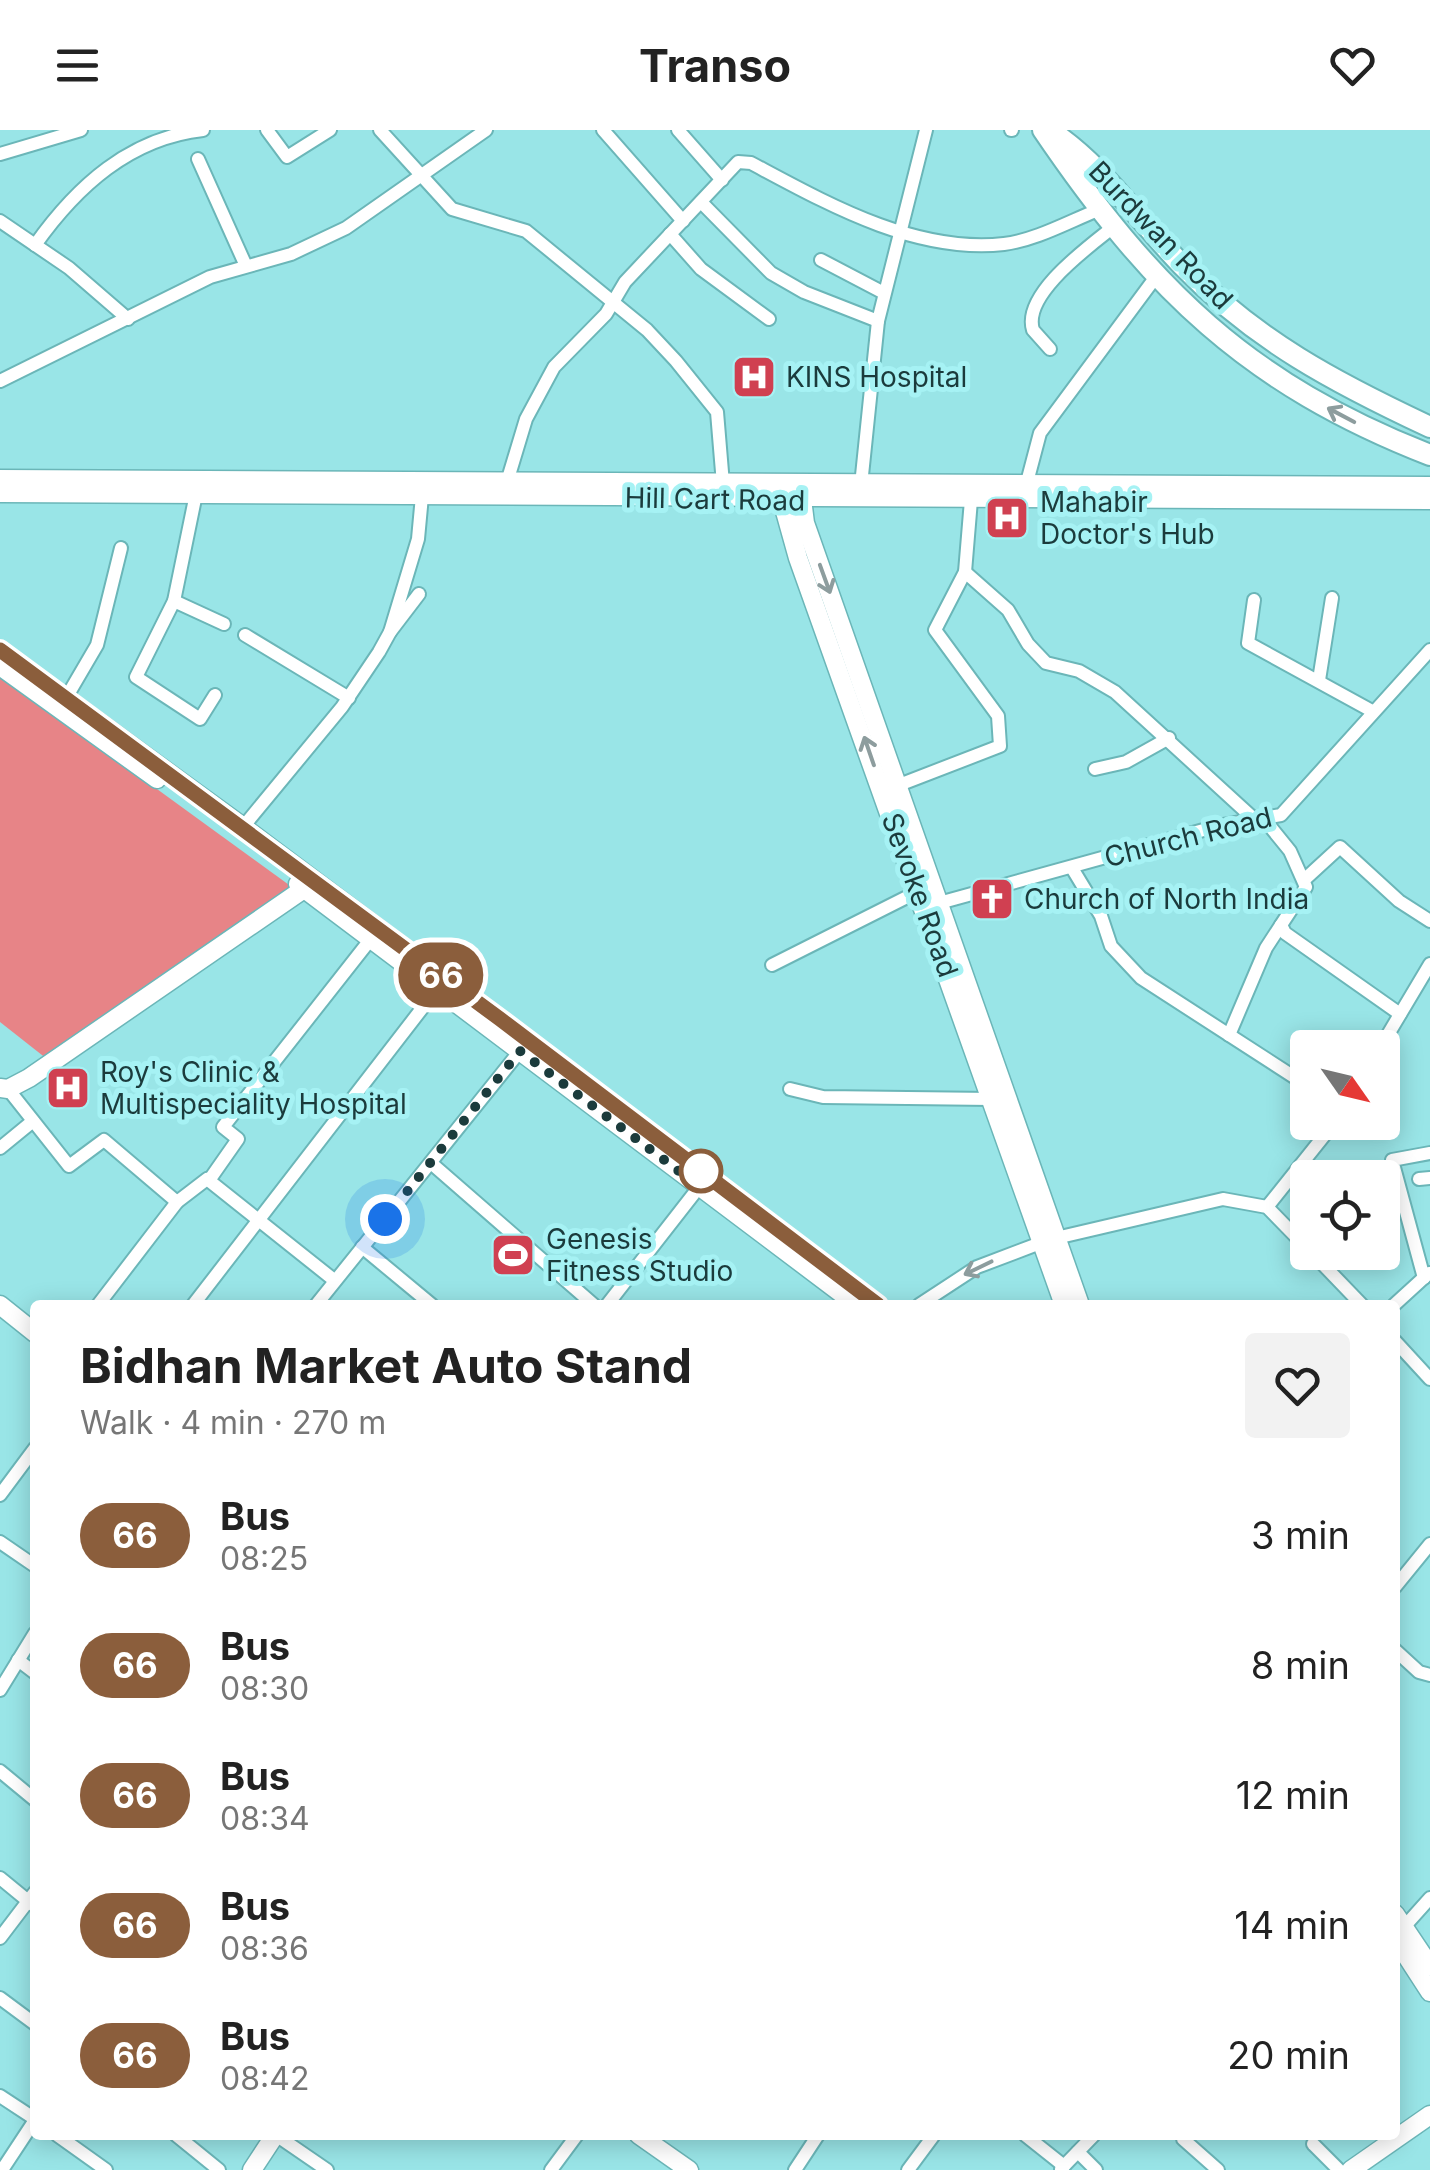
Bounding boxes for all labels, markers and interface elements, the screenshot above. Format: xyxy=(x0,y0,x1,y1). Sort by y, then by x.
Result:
icon: menu xyxy=(50,38,105,93)
text: Transo xyxy=(639,38,791,93)
icon: heart xyxy=(1325,38,1380,93)
street label: Burdwan Road xyxy=(1082,154,1240,316)
hospital icon: KINS Hospital xyxy=(731,354,777,400)
place label: KINS Hospital xyxy=(786,360,967,394)
one-way arrow xyxy=(1327,405,1357,424)
street label: Hill Cart Road xyxy=(624,480,806,518)
place label: Mahabir Doctor's Hub xyxy=(1040,485,1215,551)
hospital icon: Mahabir Doctor's Hub xyxy=(984,495,1030,541)
one-way arrow xyxy=(817,562,835,593)
one-way arrow xyxy=(859,736,877,767)
street label: Church Road xyxy=(1101,800,1275,874)
street label: Sevoke Road xyxy=(875,808,965,982)
church icon: Church of North India xyxy=(969,876,1015,922)
place label: Church of North India xyxy=(1024,882,1309,916)
line badge: 66 xyxy=(396,942,486,1008)
text: 66 xyxy=(418,954,464,996)
north arrow xyxy=(1290,1030,1400,1140)
map controls xyxy=(1290,1030,1400,1270)
place label: Roy's Clinic & Multispeciality Hospital xyxy=(100,1055,407,1121)
hospital icon: Roy's Clinic & Multispeciality Hospital xyxy=(45,1065,91,1111)
unlabelled marker xyxy=(680,1150,722,1192)
button: locate xyxy=(1290,1160,1400,1270)
your location xyxy=(360,1194,410,1244)
place label: Genesis Fitness Studio xyxy=(546,1222,733,1288)
sports icon: Genesis Fitness Studio xyxy=(490,1232,536,1278)
one-way arrow xyxy=(964,1259,993,1278)
button: heart xyxy=(1245,1333,1350,1438)
text: Bidhan Market Auto Stand xyxy=(80,1336,692,1395)
text: Walk · 4 min · 270 m xyxy=(80,1403,386,1442)
text: Bus xyxy=(220,1493,290,1539)
text: 3 min xyxy=(1251,1512,1350,1558)
text: 66 xyxy=(112,1514,158,1556)
text: 08:25 xyxy=(220,1539,308,1578)
text: Bus xyxy=(220,1623,290,1669)
text: 8 min xyxy=(1251,1642,1350,1688)
text: 66 xyxy=(112,1644,158,1686)
text: 08:30 xyxy=(220,1669,309,1708)
text: Bus xyxy=(220,1753,290,1799)
text: 12 min xyxy=(1236,1772,1350,1818)
text: 66 xyxy=(112,1774,158,1816)
text: 08:34 xyxy=(220,1799,310,1838)
text: Bus xyxy=(220,1883,290,1929)
text: 14 min xyxy=(1234,1902,1350,1948)
text: 66 xyxy=(112,1904,158,1946)
text: 08:36 xyxy=(220,1929,309,1968)
text: Bus xyxy=(220,2013,290,2059)
text: 20 min xyxy=(1227,2032,1350,2078)
text: 66 xyxy=(112,2034,158,2076)
text: 08:42 xyxy=(220,2059,309,2098)

